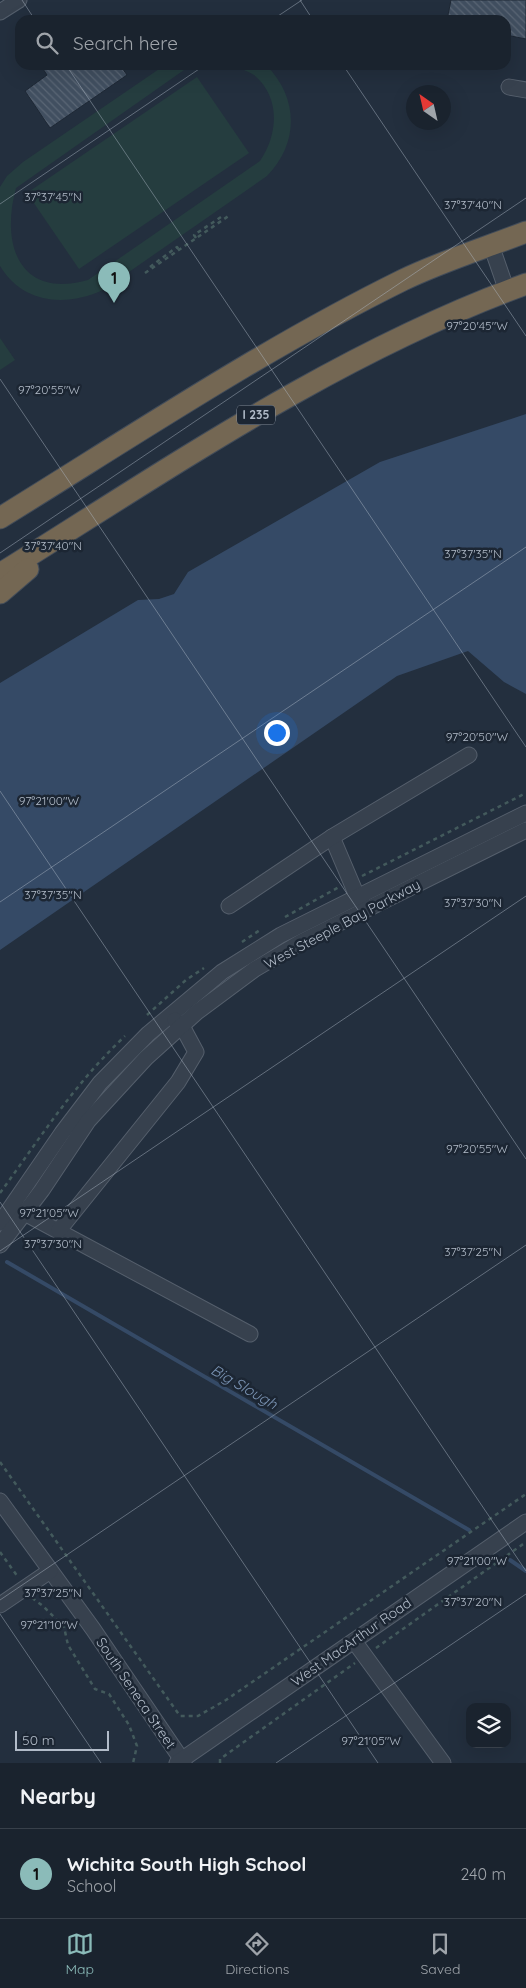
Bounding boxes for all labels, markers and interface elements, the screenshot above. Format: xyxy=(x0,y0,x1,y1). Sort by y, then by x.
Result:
search box xyxy=(15,15,511,70)
icon: search xyxy=(33,29,61,57)
text: Search here xyxy=(73,31,178,55)
north arrow xyxy=(406,85,451,130)
text: 37°37'45"N xyxy=(24,189,82,204)
text: 37°37'40"N xyxy=(444,197,502,212)
pin: 1 xyxy=(98,262,130,303)
text: 97°20'45"W xyxy=(446,318,508,333)
text: 97°20'55"W xyxy=(18,382,80,397)
road number: I 235 xyxy=(237,406,275,424)
text: 37°37'40"N xyxy=(24,538,82,553)
text: 37°37'35"N xyxy=(444,546,502,561)
your location xyxy=(264,720,290,746)
text: 97°20'50"W xyxy=(446,729,509,744)
text: 97°21'00"W xyxy=(19,793,80,808)
street label: West Steeple Bay Parkway xyxy=(261,875,423,973)
text: 37°37'35"N xyxy=(24,887,82,902)
text: 37°37'30"N xyxy=(444,895,502,910)
text: 97°20'55"W xyxy=(446,1141,508,1156)
text: 97°21'05"W xyxy=(19,1205,79,1220)
text: 37°37'30"N xyxy=(24,1236,82,1251)
text: 37°37'25"N xyxy=(444,1244,502,1259)
water label: Big Slough xyxy=(208,1360,281,1413)
text: 97°21'00"W xyxy=(447,1553,508,1568)
text: 37°37'25"N xyxy=(24,1585,82,1600)
street label: West MacArthur Road xyxy=(287,1594,415,1690)
text: 37°37'20"N xyxy=(444,1594,502,1609)
text: 97°21'10"W xyxy=(20,1617,78,1632)
street label: South Seneca Street xyxy=(92,1634,180,1752)
map controls xyxy=(466,1703,511,1748)
button: layers xyxy=(466,1703,511,1748)
scale bar xyxy=(15,1728,109,1751)
text: 50 m xyxy=(22,1731,55,1749)
text: 97°21'05"W xyxy=(341,1733,401,1748)
text: Nearby xyxy=(20,1783,96,1809)
text: Wichita South High School xyxy=(67,1852,306,1876)
text: 1 xyxy=(33,1864,39,1884)
text: 240 m xyxy=(460,1864,506,1884)
text: School xyxy=(67,1876,116,1896)
tab: Map xyxy=(66,1930,94,1978)
tab: Directions xyxy=(225,1930,289,1978)
tab: Saved xyxy=(420,1930,460,1978)

